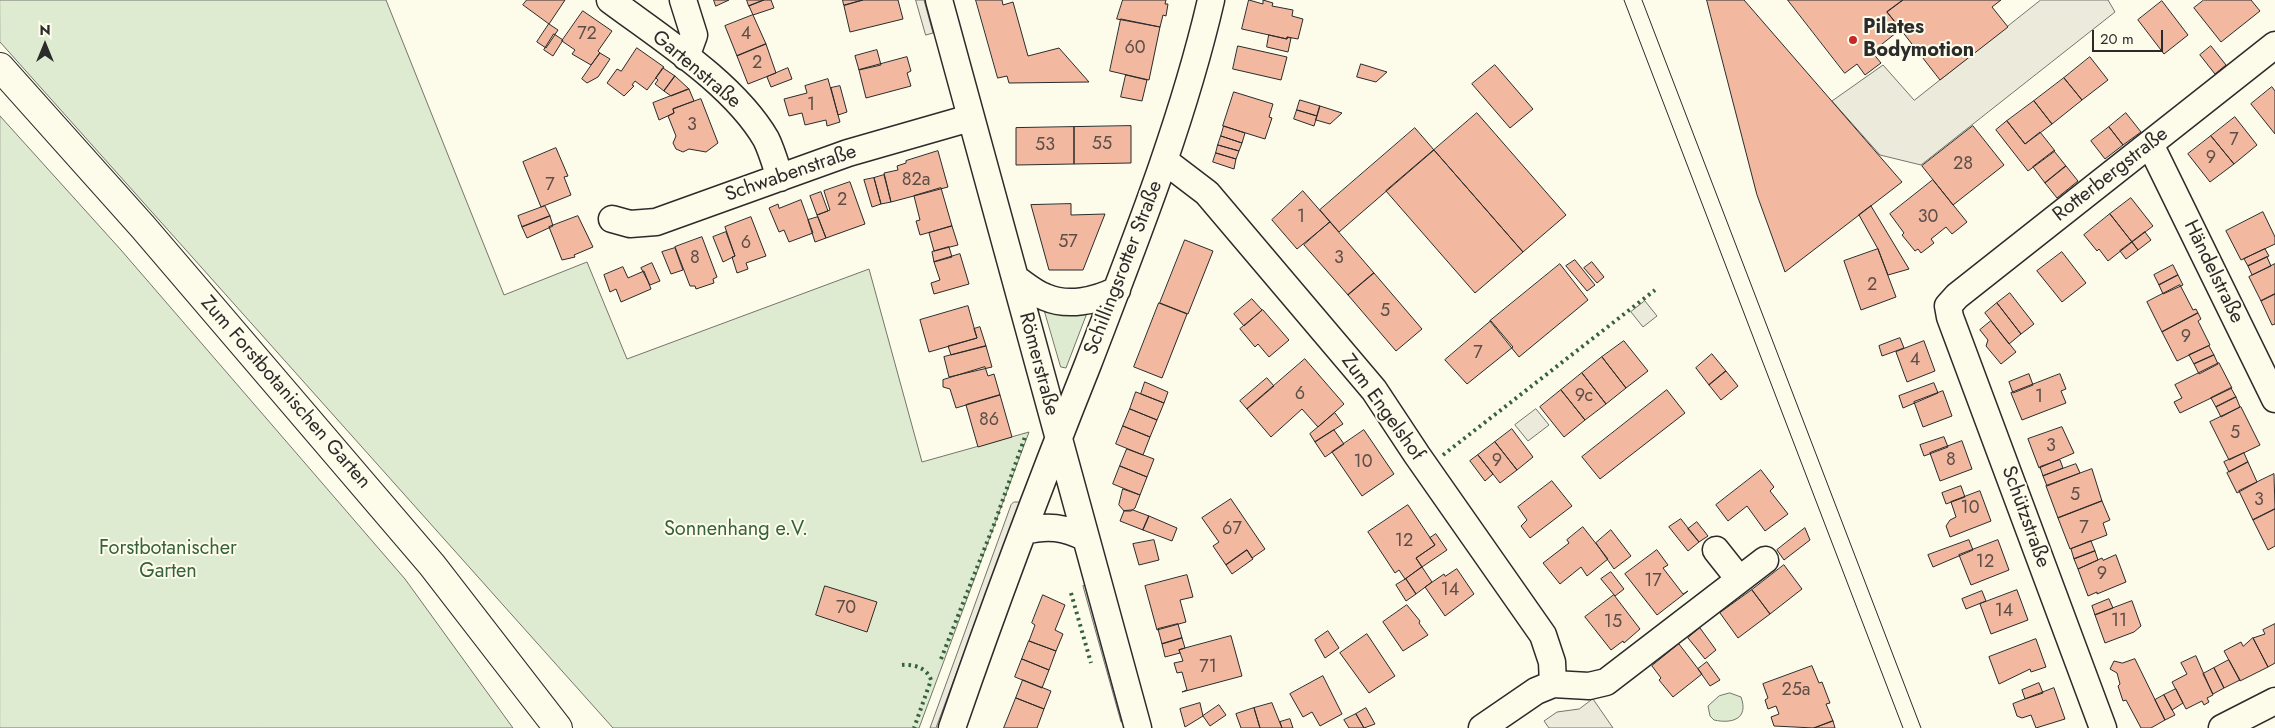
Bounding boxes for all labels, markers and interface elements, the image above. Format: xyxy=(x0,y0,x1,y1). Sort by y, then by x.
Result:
place label: Pilates Bodymotion xyxy=(1863,16,1974,63)
north arrow xyxy=(20,20,70,70)
text: N xyxy=(39,20,51,40)
scale bar xyxy=(2095,20,2166,52)
house number: 72 xyxy=(577,24,597,46)
house number: 4 xyxy=(741,24,751,46)
street label: Gartenstraße xyxy=(647,26,745,114)
text: 20 m xyxy=(2100,28,2134,50)
marker: Pilates Bodymotion xyxy=(1847,34,1859,46)
house number: 60 xyxy=(1124,38,1146,60)
house number: 2 xyxy=(752,53,762,75)
house number: 1 xyxy=(807,95,815,117)
house number: 3 xyxy=(687,115,697,137)
street label: Rotterbergstraße xyxy=(2049,123,2173,227)
house number: 7 xyxy=(2229,130,2239,152)
house number: 55 xyxy=(1092,134,1112,156)
house number: 53 xyxy=(1035,135,1055,157)
street label: Schwabenstraße xyxy=(722,140,860,208)
house number: 9 xyxy=(2206,148,2216,170)
house number: 28 xyxy=(1953,154,1973,176)
house number: 82a xyxy=(902,170,930,192)
house number: 7 xyxy=(545,175,555,197)
street label: Schillingsrotter Straße xyxy=(1080,178,1168,358)
house number: 2 xyxy=(837,190,847,212)
house number: 1 xyxy=(1297,207,1305,229)
house number: 30 xyxy=(1918,207,1938,229)
street label: Händelstraße xyxy=(2178,217,2248,327)
house number: 57 xyxy=(1058,232,1078,254)
house number: 6 xyxy=(741,233,751,255)
house number: 8 xyxy=(690,248,700,270)
house number: 3 xyxy=(1334,248,1344,270)
house number: 2 xyxy=(1867,275,1877,297)
street label: Zum Forstbotanischen Garten xyxy=(195,292,375,494)
house number: 5 xyxy=(1380,301,1390,323)
street label: Römerstraße xyxy=(1013,310,1063,418)
house number: 9 xyxy=(2181,327,2191,349)
house number: 7 xyxy=(1473,343,1483,365)
street label: Zum Engelshof xyxy=(1335,350,1429,466)
house number: 4 xyxy=(1910,350,1920,372)
house number: 6 xyxy=(1295,384,1305,406)
house number: 9c xyxy=(1575,386,1593,408)
house number: 1 xyxy=(2035,387,2043,409)
house number: 86 xyxy=(979,410,999,432)
house number: 5 xyxy=(2230,423,2240,445)
house number: 3 xyxy=(2046,436,2056,458)
house number: 8 xyxy=(1946,450,1956,472)
house number: 9 xyxy=(1492,451,1502,473)
house number: 10 xyxy=(1354,452,1372,474)
street label: Schützstraße xyxy=(1996,463,2054,571)
house number: 5 xyxy=(2070,485,2080,507)
house number: 3 xyxy=(2254,490,2264,512)
house number: 10 xyxy=(1961,498,1979,520)
park label: Sonnenhang e.V. xyxy=(664,518,808,542)
house number: 7 xyxy=(2079,518,2089,540)
house number: 67 xyxy=(1222,519,1242,541)
house number: 12 xyxy=(1395,531,1413,553)
park label: Forstbotanischer Garten xyxy=(99,537,237,584)
house number: 12 xyxy=(1976,552,1994,574)
house number: 9 xyxy=(2097,564,2107,586)
house number: 17 xyxy=(1644,571,1662,593)
house number: 14 xyxy=(1441,580,1459,602)
house number: 70 xyxy=(836,598,856,620)
house number: 14 xyxy=(1995,601,2013,623)
house number: 11 xyxy=(2111,611,2127,633)
house number: 15 xyxy=(1604,612,1622,634)
house number: 71 xyxy=(1199,657,1217,679)
house number: 25a xyxy=(1781,680,1811,702)

